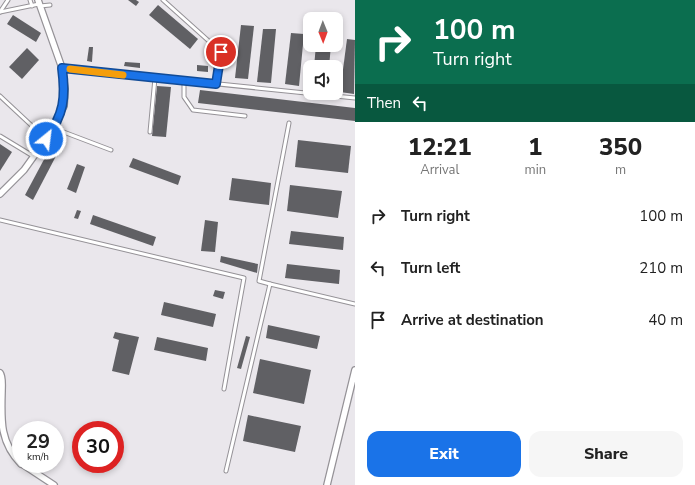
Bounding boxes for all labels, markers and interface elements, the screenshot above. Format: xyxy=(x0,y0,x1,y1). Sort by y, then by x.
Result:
text: 100 m xyxy=(433,11,516,49)
north arrow xyxy=(303,12,343,52)
map controls xyxy=(303,12,343,100)
icon: right xyxy=(367,16,419,68)
pin xyxy=(204,35,238,69)
icon: arrive xyxy=(210,41,232,63)
text: Turn right xyxy=(433,47,512,71)
button: sound xyxy=(303,60,343,100)
icon: left xyxy=(409,92,431,114)
text: Then xyxy=(367,93,401,113)
position arrow xyxy=(25,118,67,160)
text: 12:21 xyxy=(408,131,472,163)
text: 1 xyxy=(528,131,543,163)
text: 350 xyxy=(599,131,642,163)
text: Arrival xyxy=(420,161,459,179)
text: min xyxy=(525,161,546,179)
text: m xyxy=(615,161,626,179)
icon: right xyxy=(367,205,389,227)
text: Turn right xyxy=(401,206,470,226)
text: 100 m xyxy=(639,206,683,226)
icon: left xyxy=(367,257,389,279)
text: Turn left xyxy=(401,258,460,278)
text: 210 m xyxy=(639,258,683,278)
icon: arrive xyxy=(367,309,389,331)
text: Arrive at destination xyxy=(401,310,544,330)
text: 40 m xyxy=(648,310,683,330)
speed limit sign: 30 xyxy=(72,421,124,473)
text: 29 xyxy=(26,428,50,455)
button: Exit xyxy=(367,431,521,477)
button: Share xyxy=(529,431,683,477)
text: km/h xyxy=(27,450,49,464)

